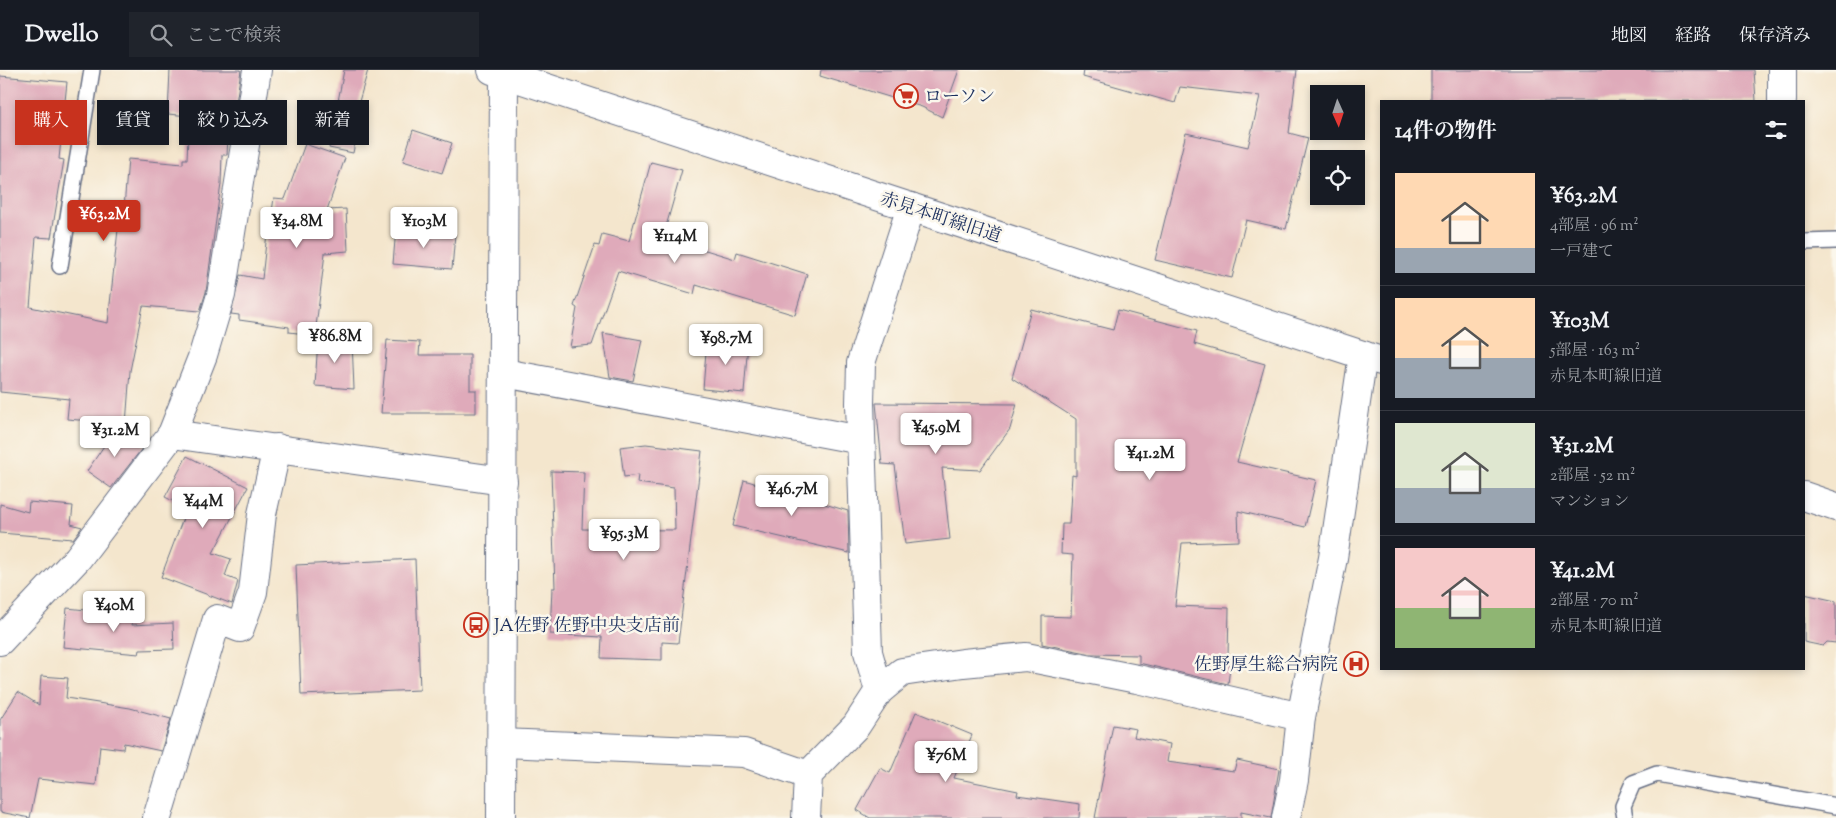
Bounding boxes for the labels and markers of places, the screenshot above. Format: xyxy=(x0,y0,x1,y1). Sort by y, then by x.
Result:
supermarket icon: ローソン xyxy=(893,83,919,109)
place label: ローソン xyxy=(924,85,995,111)
pin: ¥63.2M xyxy=(63,200,145,242)
pin: ¥34.8M xyxy=(256,206,338,249)
pin: ¥103M xyxy=(389,206,459,249)
pin: ¥114M xyxy=(640,222,710,264)
pin: ¥86.8M xyxy=(294,322,376,364)
pin: ¥98.7M xyxy=(685,324,767,366)
pin: ¥45.9M xyxy=(895,412,977,455)
pin: ¥31.2M xyxy=(74,416,156,458)
pin: ¥41.2M xyxy=(1109,438,1191,481)
pin: ¥46.7M xyxy=(751,474,833,517)
pin: ¥44M xyxy=(173,486,233,529)
pin: ¥95.3M xyxy=(583,518,665,561)
pin: ¥40M xyxy=(84,590,144,633)
bus stop icon: JA佐野 佐野中央支店前 xyxy=(463,612,489,638)
place label: JA佐野 佐野中央支店前 xyxy=(493,614,680,640)
hospital icon: 佐野厚生総合病院 xyxy=(1343,651,1369,677)
place label: 佐野厚生総合病院 xyxy=(1194,653,1338,679)
pin: ¥76M xyxy=(916,740,976,783)

